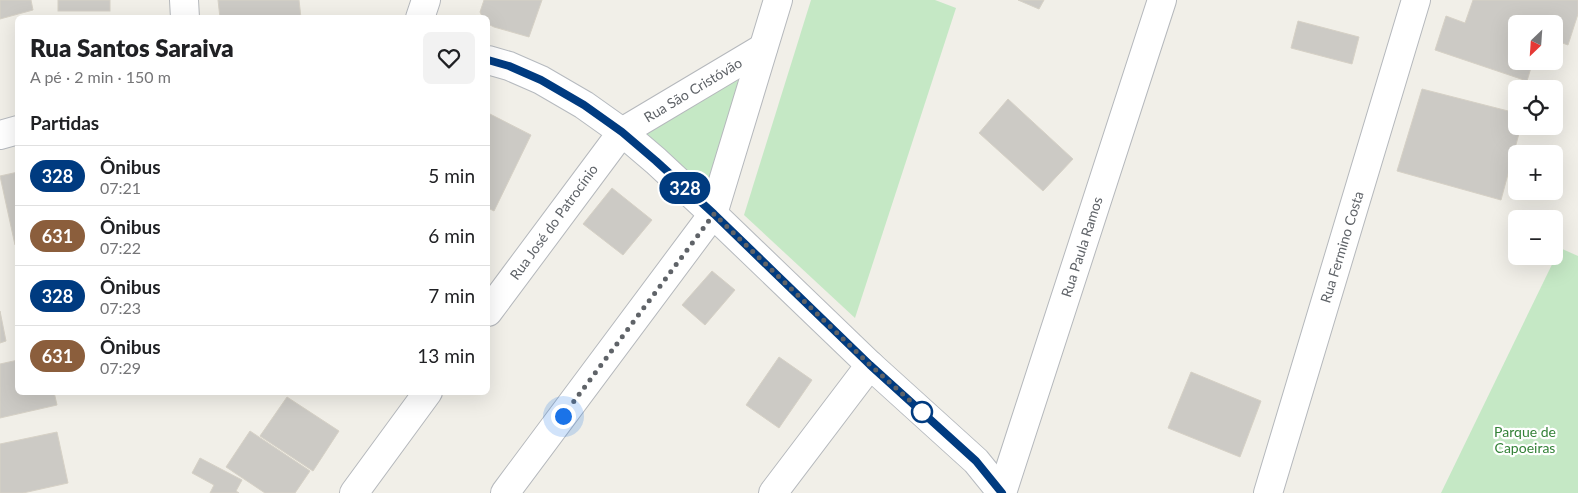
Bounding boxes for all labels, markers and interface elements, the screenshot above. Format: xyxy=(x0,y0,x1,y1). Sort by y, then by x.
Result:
north arrow xyxy=(1508,15,1562,70)
map controls xyxy=(1508,15,1563,265)
button: heart xyxy=(423,32,475,84)
text: Rua Santos Saraiva xyxy=(30,33,234,62)
street label: Rua São Cristóvão xyxy=(641,54,745,126)
text: A pé · 2 min · 150 m xyxy=(30,67,171,86)
button: locate xyxy=(1508,80,1563,135)
text: Partidas xyxy=(30,111,99,134)
button: + xyxy=(1508,145,1563,200)
text: Ônibus xyxy=(100,155,161,178)
street label: Rua José do Patrocínio xyxy=(506,161,601,283)
text: 5 min xyxy=(428,164,475,187)
text: 328 xyxy=(42,165,73,187)
line badge: 328 xyxy=(656,172,714,204)
text: 328 xyxy=(669,177,701,199)
text: 07:21 xyxy=(100,178,141,197)
street label: Rua Fermino Costa xyxy=(1316,189,1367,305)
street label: Rua Paula Ramos xyxy=(1057,194,1106,299)
button: − xyxy=(1508,210,1563,265)
text: Ônibus xyxy=(100,215,161,238)
text: 6 min xyxy=(428,224,475,247)
text: 631 xyxy=(42,225,73,247)
text: 07:22 xyxy=(100,238,141,257)
text: Ônibus xyxy=(100,275,161,298)
text: 7 min xyxy=(428,284,475,307)
text: 328 xyxy=(42,285,73,307)
text: 07:23 xyxy=(100,298,141,317)
text: Ônibus xyxy=(100,335,161,358)
text: 13 min xyxy=(417,344,475,367)
text: 631 xyxy=(42,345,73,367)
text: 07:29 xyxy=(100,358,141,377)
unlabelled marker xyxy=(911,401,933,423)
your location xyxy=(551,404,576,429)
park label: Parque de Capoeiras xyxy=(1494,423,1556,456)

